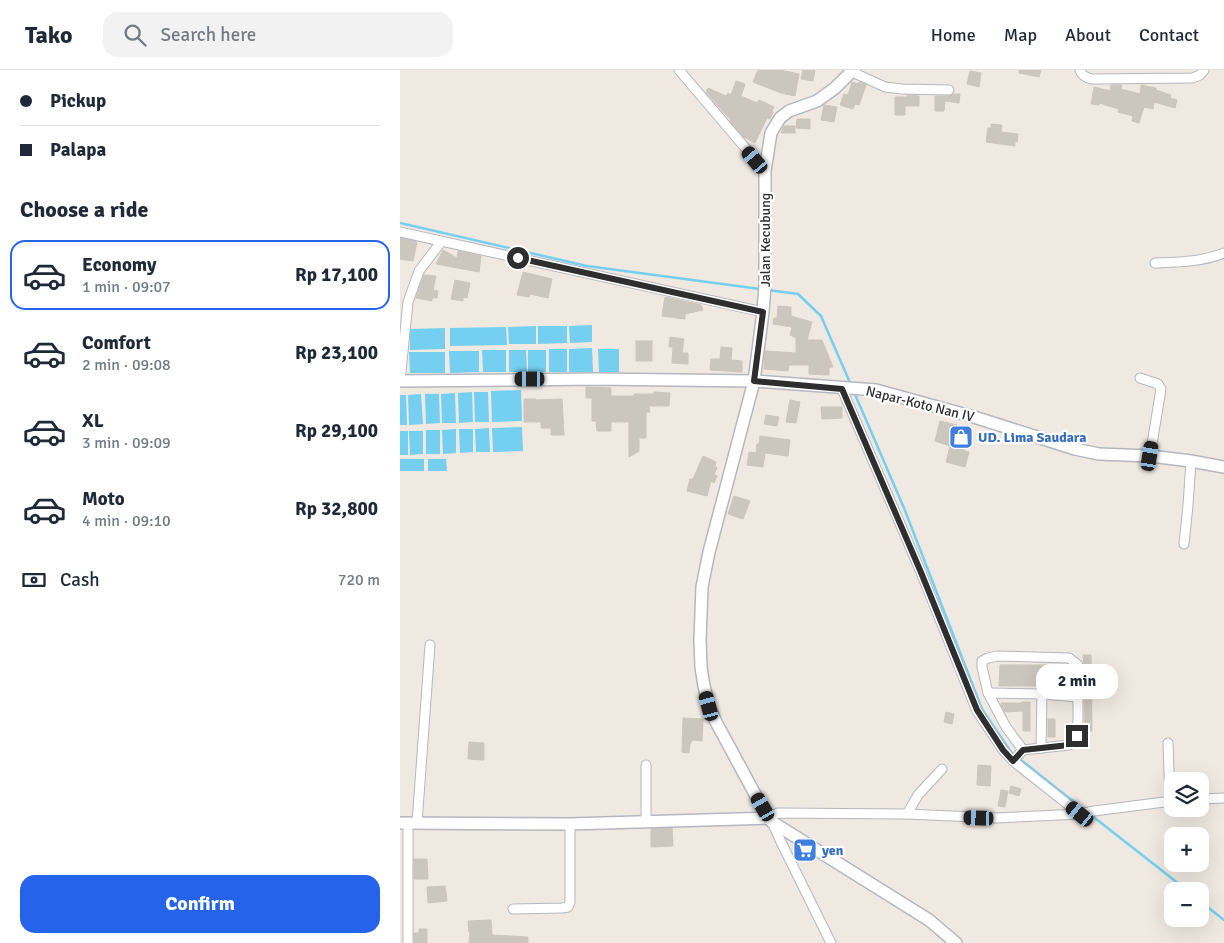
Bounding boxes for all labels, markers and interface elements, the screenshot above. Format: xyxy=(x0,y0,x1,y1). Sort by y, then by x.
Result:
search box xyxy=(103,12,453,57)
text: Tako xyxy=(25,20,73,50)
icon: search xyxy=(121,21,149,49)
text: Search here xyxy=(161,23,256,47)
text: Home xyxy=(931,24,976,46)
text: Map xyxy=(1004,24,1037,46)
text: About xyxy=(1065,24,1111,46)
text: Contact xyxy=(1139,24,1199,46)
text: Pickup xyxy=(50,89,106,113)
text: Palapa xyxy=(50,138,106,162)
car xyxy=(739,144,770,176)
street label: Jalan Kecubung xyxy=(757,193,774,287)
text: Choose a ride xyxy=(20,196,148,223)
route start xyxy=(507,247,529,269)
icon: car xyxy=(22,253,67,298)
text: Economy xyxy=(82,253,156,277)
text: Rp 17,100 xyxy=(295,263,378,287)
text: 1 min · 09:07 xyxy=(82,277,171,297)
icon: car xyxy=(22,331,67,376)
text: Comfort xyxy=(82,331,151,355)
text: Rp 23,100 xyxy=(295,341,378,365)
text: 2 min · 09:08 xyxy=(82,355,171,375)
car xyxy=(515,372,545,387)
street label: Napar-Koto Nan IV xyxy=(864,382,976,426)
icon: car xyxy=(22,409,67,454)
text: XL xyxy=(82,409,104,433)
text: Rp 29,100 xyxy=(295,419,378,443)
shop icon: UD. Lima Saudara xyxy=(948,424,974,450)
place label: UD. Lima Saudara xyxy=(978,429,1086,446)
text: 3 min · 09:09 xyxy=(82,433,171,453)
car xyxy=(1140,440,1159,472)
icon: car xyxy=(22,487,67,532)
text: Moto xyxy=(82,487,125,511)
text: Rp 32,800 xyxy=(295,497,378,521)
text: 4 min · 09:10 xyxy=(82,511,171,531)
icon: cash xyxy=(20,566,48,594)
text: Cash xyxy=(60,568,100,592)
text: 720 m xyxy=(338,570,380,590)
callout: 2 min xyxy=(1036,664,1118,698)
text: 2 min xyxy=(1058,671,1096,691)
car xyxy=(697,690,720,722)
route end xyxy=(1066,725,1088,747)
map controls xyxy=(1164,772,1209,927)
button: layers xyxy=(1164,772,1209,817)
car xyxy=(749,790,776,824)
car xyxy=(1063,799,1096,829)
car xyxy=(963,810,994,826)
button: + xyxy=(1164,827,1209,872)
supermarket icon: yen xyxy=(792,837,818,863)
place label: yen xyxy=(821,842,844,859)
button: Confirm xyxy=(20,875,380,933)
button: − xyxy=(1164,882,1209,927)

